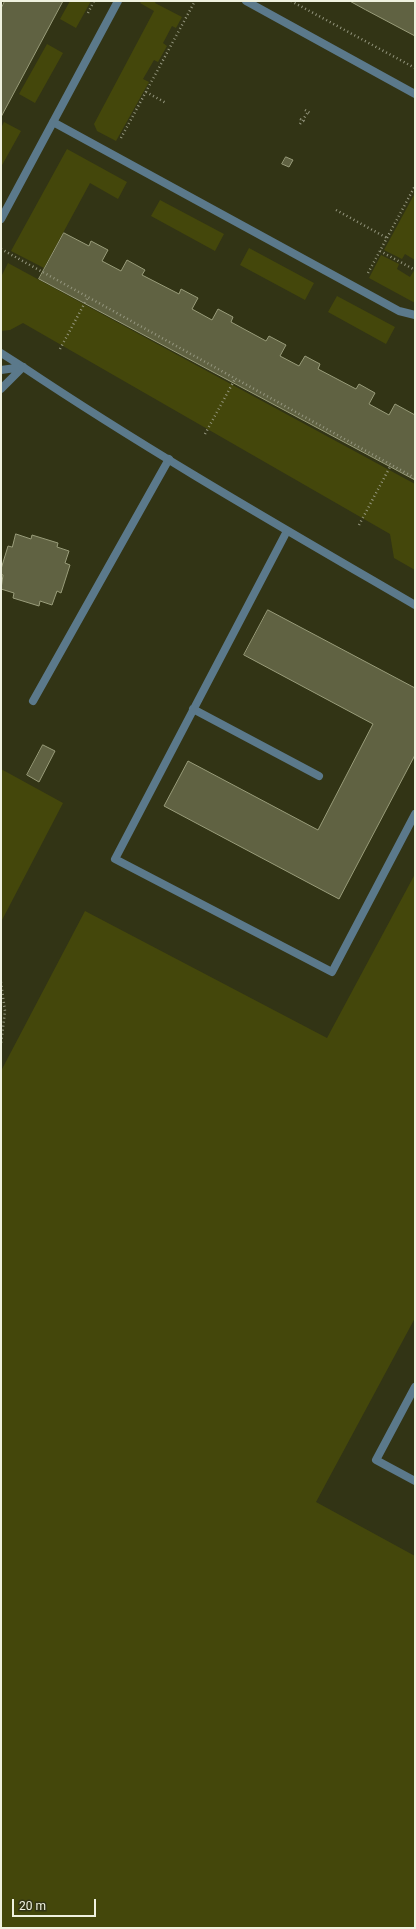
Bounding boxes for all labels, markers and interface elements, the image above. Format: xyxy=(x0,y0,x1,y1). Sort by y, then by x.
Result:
scale bar xyxy=(14,1891,98,1917)
text: 20 m xyxy=(19,1899,46,1913)

